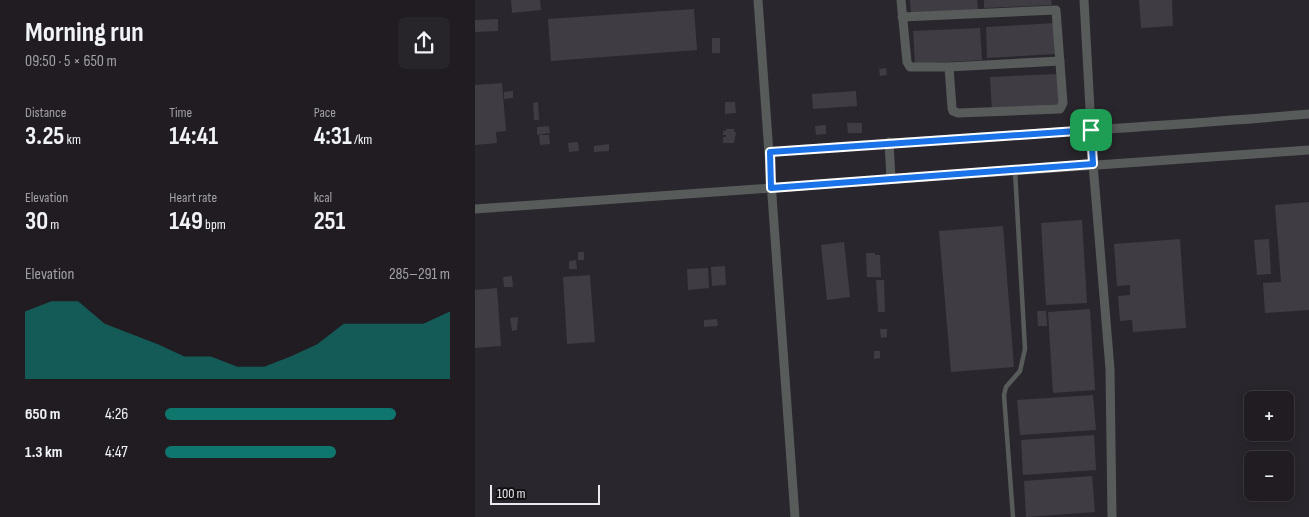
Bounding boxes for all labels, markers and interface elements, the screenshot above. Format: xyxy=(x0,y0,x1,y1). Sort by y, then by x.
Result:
text: Morning run xyxy=(25,16,144,49)
button: share xyxy=(398,17,450,69)
text: 09:50 · 5 × 650 m xyxy=(25,52,117,71)
text: Distance xyxy=(25,104,66,121)
text: Time xyxy=(169,104,192,121)
text: Pace xyxy=(314,104,336,121)
pin xyxy=(1070,109,1112,151)
icon: arrive xyxy=(1077,116,1105,144)
text: 3.25 xyxy=(25,121,64,152)
text: 14:41 xyxy=(169,121,218,152)
text: 4:31 xyxy=(314,121,352,152)
text: km xyxy=(64,131,81,148)
text: /km xyxy=(352,131,372,148)
text: Elevation xyxy=(25,189,68,206)
text: Heart rate xyxy=(169,189,217,206)
text: kcal xyxy=(314,189,332,206)
text: 30 xyxy=(25,206,48,237)
text: 149 xyxy=(169,206,203,237)
text: 251 xyxy=(314,206,345,237)
text: m xyxy=(48,216,59,233)
text: bpm xyxy=(203,216,226,233)
text: Elevation xyxy=(25,265,74,284)
text: 285–291 m xyxy=(389,265,450,284)
map controls xyxy=(1244,391,1294,501)
button: + xyxy=(1244,391,1294,441)
text: 650 m xyxy=(25,405,60,424)
text: 4:26 xyxy=(105,405,128,424)
text: 1.3 km xyxy=(25,443,62,462)
text: 4:47 xyxy=(105,443,128,462)
button: − xyxy=(1244,451,1294,501)
scale bar xyxy=(490,482,600,505)
text: 100 m xyxy=(497,485,526,502)

